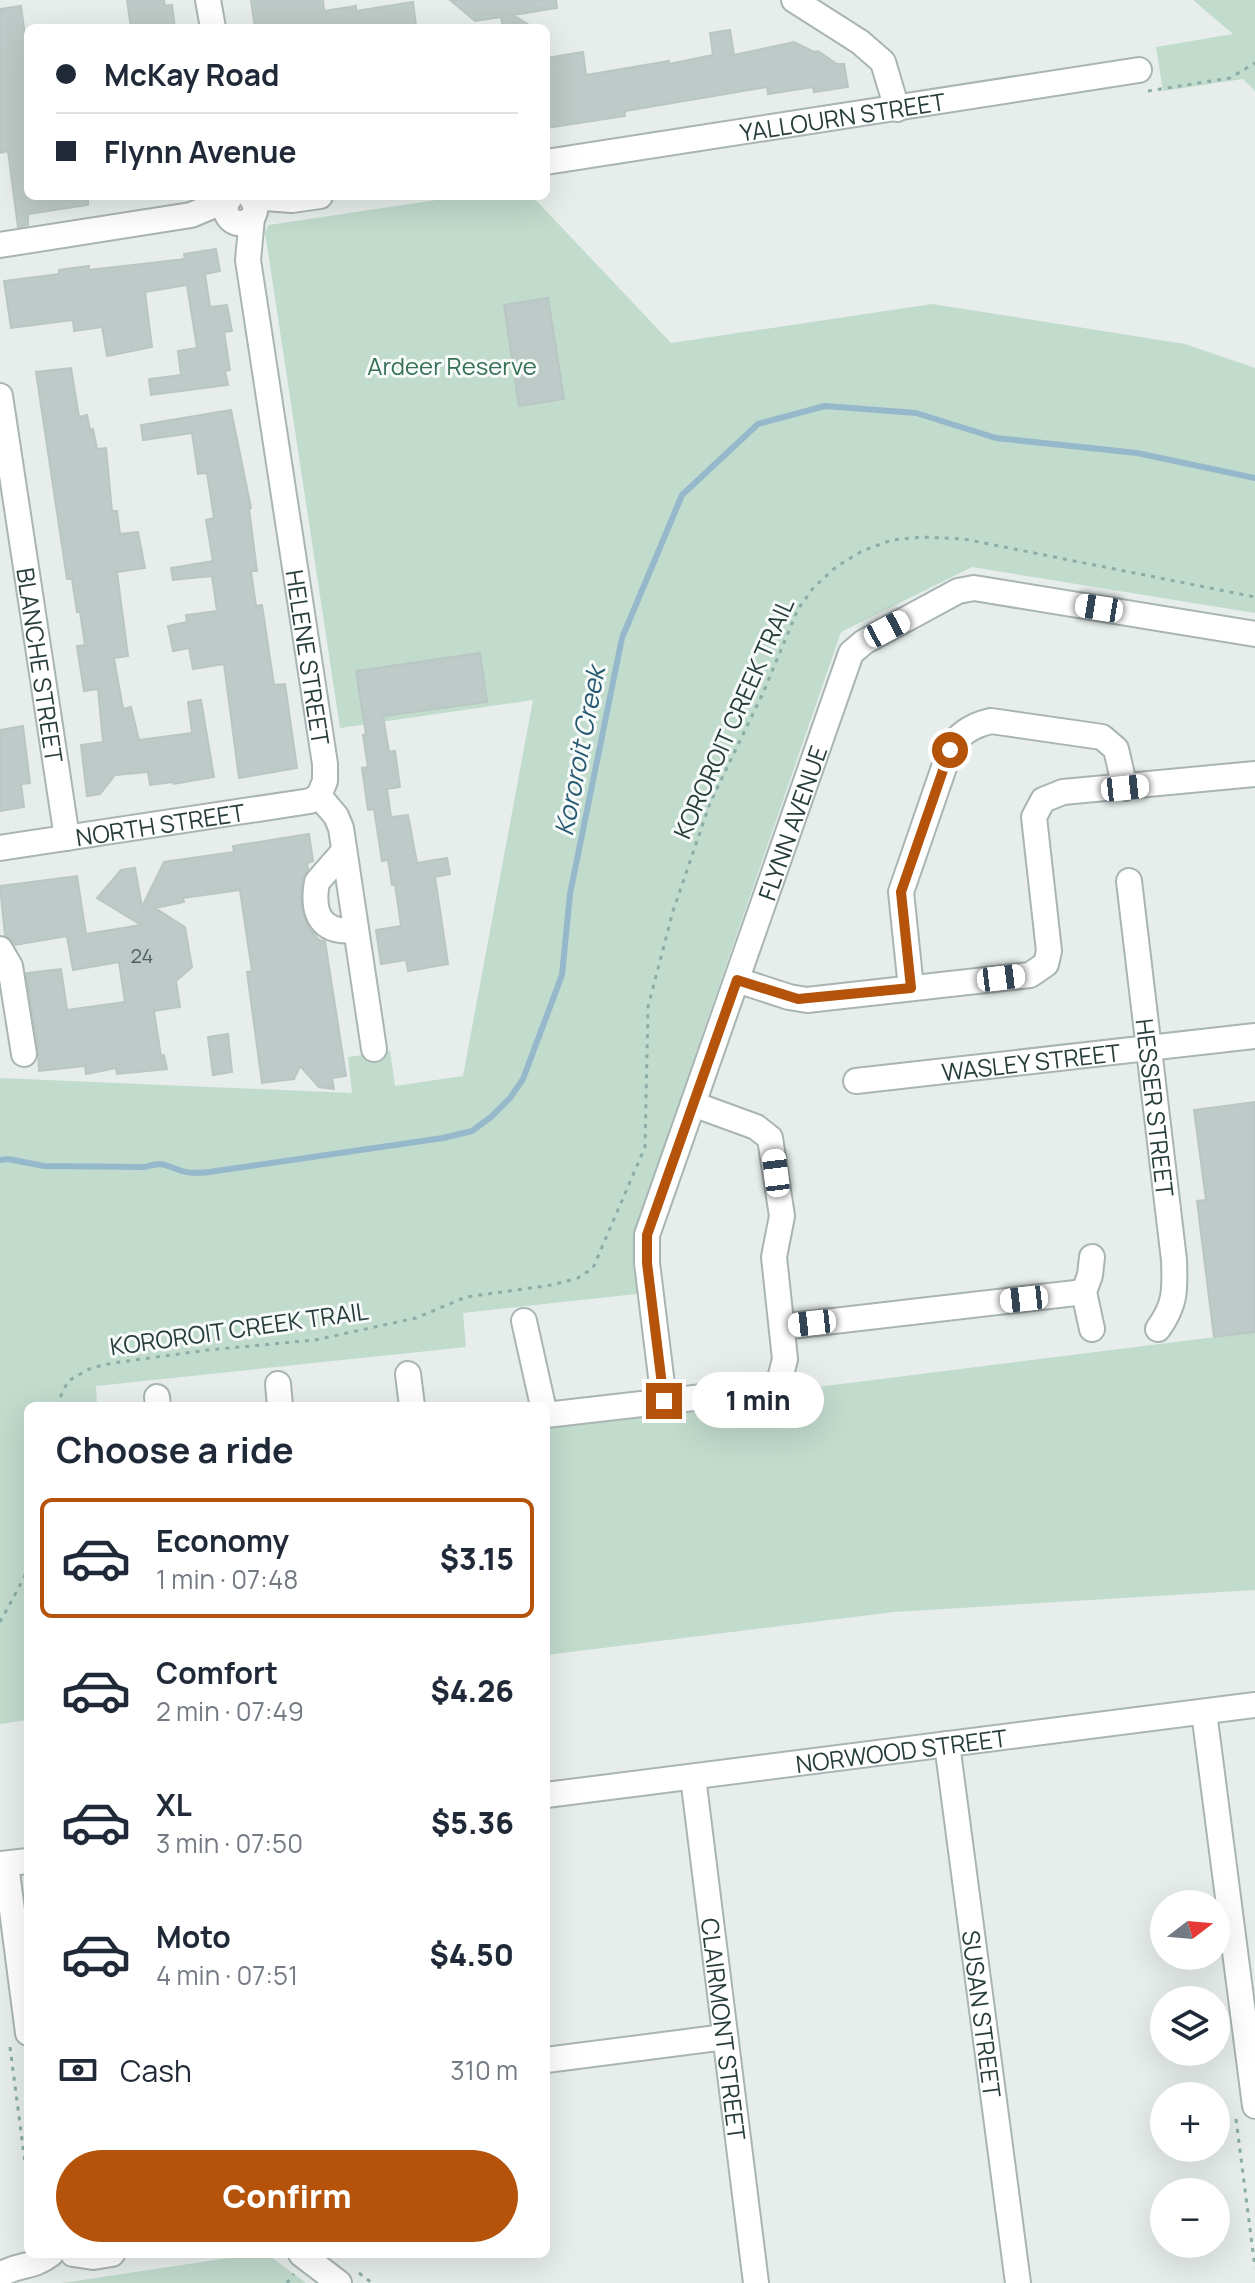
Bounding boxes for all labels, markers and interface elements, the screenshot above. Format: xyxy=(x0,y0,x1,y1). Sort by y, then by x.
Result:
text: McKay Road xyxy=(104,54,280,95)
street label: YALLOURN STREET xyxy=(737,84,948,148)
text: Flynn Avenue xyxy=(104,131,297,172)
park label: Ardeer Reserve xyxy=(367,349,537,382)
street label: BLANCHE STREET xyxy=(10,565,72,765)
street label: HELENE STREET xyxy=(279,567,338,748)
street label: KOROROIT CREEK TRAIL xyxy=(665,592,801,844)
car xyxy=(1073,592,1125,624)
car xyxy=(860,607,914,651)
water label: Kororoit Creek xyxy=(545,659,614,839)
route start xyxy=(932,732,968,768)
street label: FLYNN AVENUE xyxy=(749,741,834,904)
car xyxy=(1100,774,1150,802)
street label: NORTH STREET xyxy=(73,795,248,853)
house number: 24 xyxy=(131,942,153,969)
car xyxy=(976,963,1026,993)
street label: HESSER STREET xyxy=(1129,1017,1183,1199)
street label: WASLEY STREET xyxy=(940,1035,1123,1088)
car xyxy=(761,1148,791,1198)
car xyxy=(999,1285,1049,1313)
street label: KOROROIT CREEK TRAIL xyxy=(108,1294,370,1362)
car xyxy=(787,1309,837,1337)
callout: 1 min xyxy=(692,1373,824,1429)
text: 1 min xyxy=(725,1382,791,1418)
route end xyxy=(646,1383,682,1419)
text: Choose a ride xyxy=(56,1425,294,1474)
text: Economy xyxy=(156,1520,289,1561)
icon: car xyxy=(60,1522,132,1594)
text: $3.15 xyxy=(440,1538,514,1579)
text: 1 min · 07:48 xyxy=(156,1561,298,1597)
text: Comfort xyxy=(156,1652,278,1693)
icon: car xyxy=(60,1654,132,1726)
text: $4.26 xyxy=(431,1670,514,1711)
text: 2 min · 07:49 xyxy=(156,1693,304,1729)
street label: NORWOOD STREET xyxy=(794,1720,1009,1780)
text: XL xyxy=(156,1784,192,1825)
icon: car xyxy=(60,1786,132,1858)
text: $5.36 xyxy=(431,1802,514,1843)
text: 3 min · 07:50 xyxy=(156,1825,303,1861)
north arrow xyxy=(1150,1890,1230,1970)
map controls xyxy=(1150,1890,1230,2258)
text: Moto xyxy=(156,1916,231,1957)
street label: CLAIRMONT STREET xyxy=(694,1916,755,2143)
icon: car xyxy=(60,1918,132,1990)
street label: SUSAN STREET xyxy=(955,1928,1010,2100)
text: $4.50 xyxy=(429,1934,514,1975)
text: 4 min · 07:51 xyxy=(156,1957,298,1993)
button: layers xyxy=(1150,1986,1230,2066)
icon: cash xyxy=(56,2048,100,2092)
text: Cash xyxy=(120,2050,192,2091)
text: 310 m xyxy=(450,2052,518,2088)
button: + xyxy=(1150,2082,1230,2162)
button: Confirm xyxy=(56,2150,518,2242)
button: − xyxy=(1150,2178,1230,2258)

